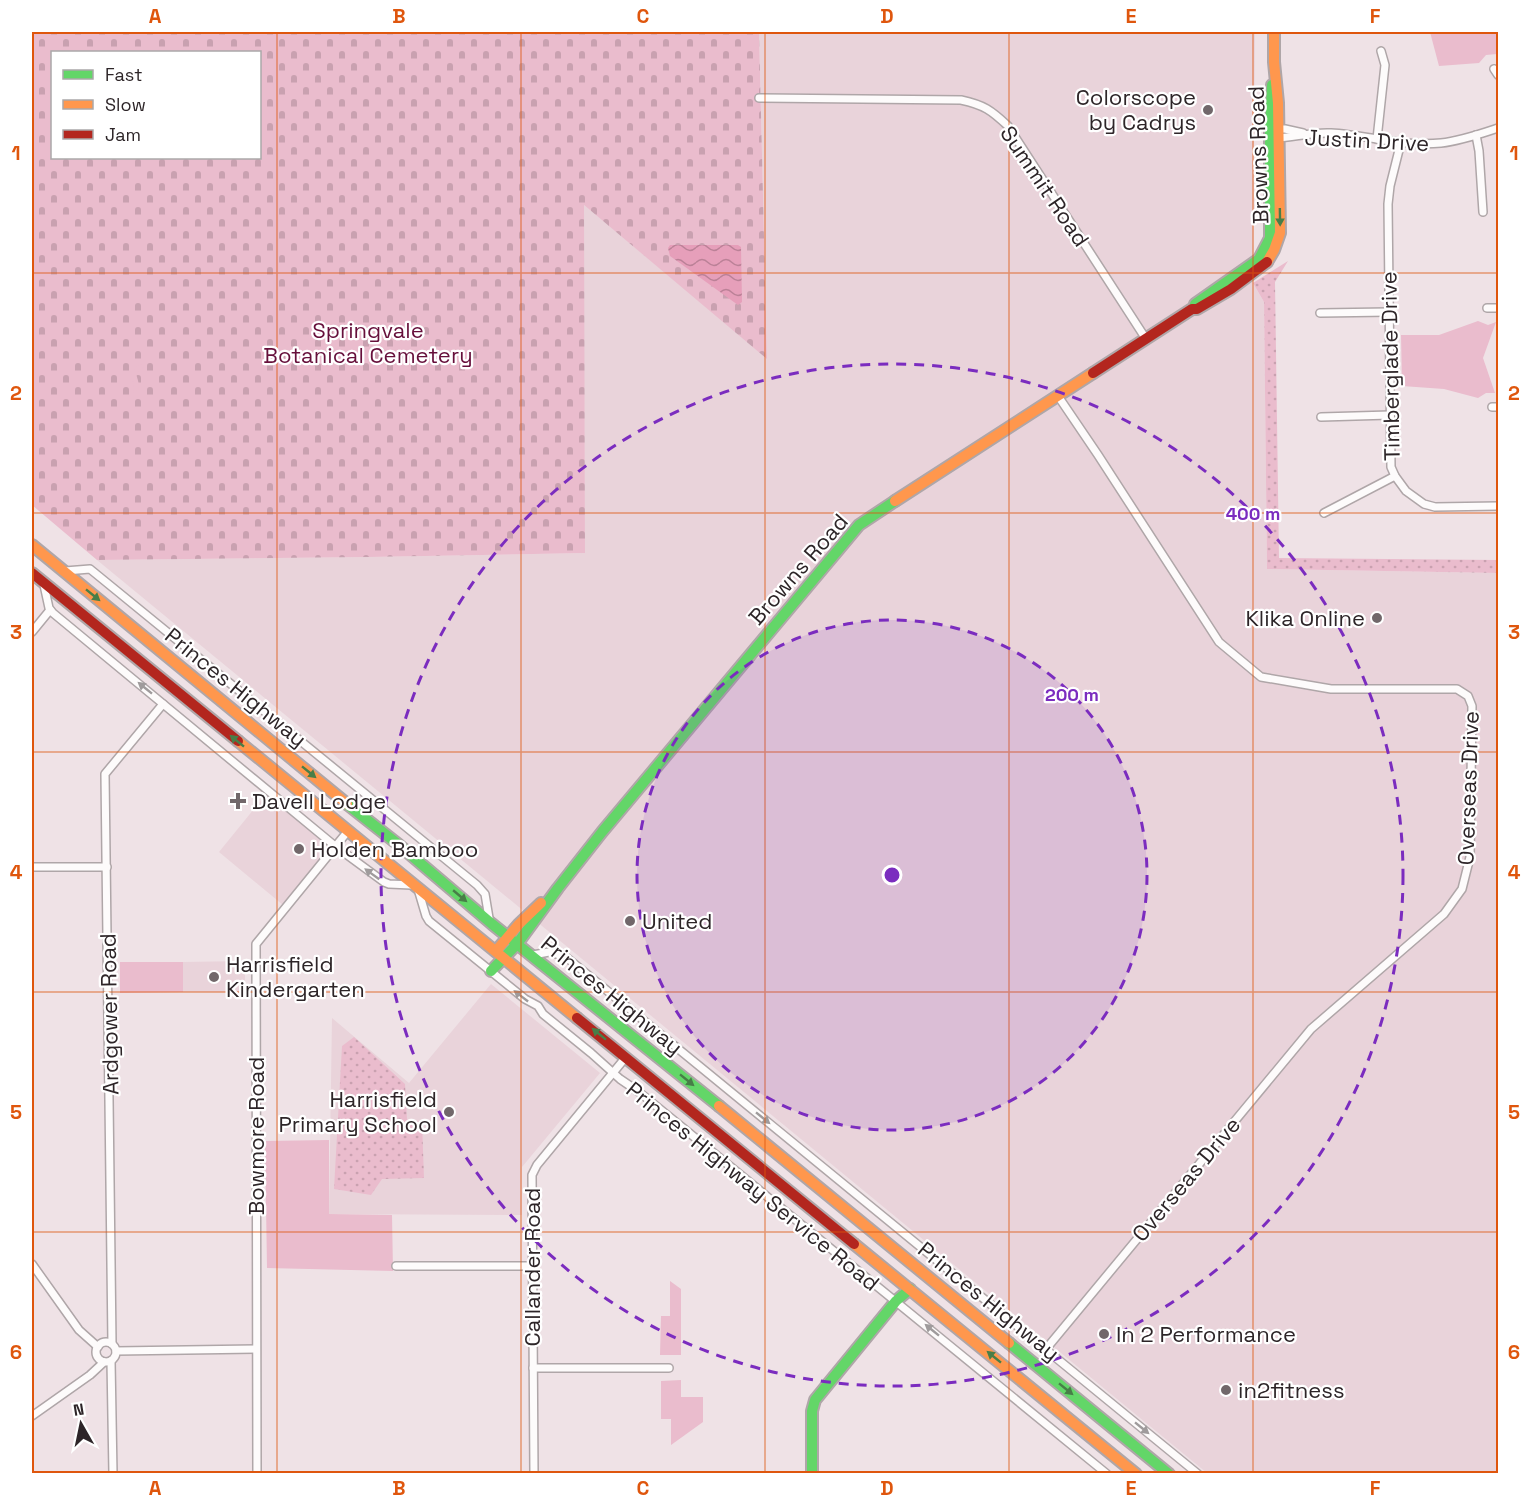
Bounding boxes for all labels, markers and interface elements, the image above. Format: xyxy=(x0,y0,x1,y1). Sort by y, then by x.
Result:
text: A xyxy=(149,3,162,29)
text: B xyxy=(392,3,406,29)
text: C xyxy=(637,3,650,29)
text: D xyxy=(880,3,894,29)
text: E xyxy=(1125,3,1137,29)
text: F xyxy=(1370,3,1381,29)
legend xyxy=(51,51,261,159)
text: Fast xyxy=(105,63,142,86)
place label: Colorscope by Cadrys xyxy=(1076,83,1196,136)
street label: Browns Road xyxy=(1242,85,1274,225)
text: Slow xyxy=(105,93,146,116)
marker: Colorscope by Cadrys xyxy=(1201,103,1215,117)
street label: Summit Road xyxy=(994,120,1096,252)
text: Jam xyxy=(105,123,141,146)
street label: Justin Drive xyxy=(1304,123,1430,157)
text: 1 xyxy=(11,140,21,166)
text: 1 xyxy=(1509,140,1519,166)
one-way arrow xyxy=(1275,208,1285,227)
street label: Timberglade Drive xyxy=(1374,271,1406,461)
park label: Springvale Botanical Cemetery xyxy=(263,316,473,369)
text: 2 xyxy=(10,380,22,406)
text: 2 xyxy=(1508,380,1520,406)
text: 400 m xyxy=(1226,502,1280,525)
street label: Browns Road xyxy=(742,508,854,630)
one-way arrow xyxy=(85,588,100,601)
place label: Klika Online xyxy=(1245,604,1365,632)
marker: Klika Online xyxy=(1370,611,1384,625)
text: 3 xyxy=(10,619,22,645)
text: 3 xyxy=(1508,619,1520,645)
street label: Princes Highway xyxy=(159,621,313,753)
one-way arrow xyxy=(137,683,152,695)
text: 200 m xyxy=(1045,683,1099,706)
street label: Overseas Drive xyxy=(1451,710,1485,866)
one-way arrow xyxy=(230,735,245,748)
one-way arrow xyxy=(301,765,316,778)
place label: Davell Lodge xyxy=(252,787,386,815)
marker: Davell Lodge xyxy=(229,792,247,810)
place label: Holden Bamboo xyxy=(311,835,478,863)
marker: Holden Bamboo xyxy=(292,842,306,856)
text: 4 xyxy=(10,859,23,885)
text: 4 xyxy=(1508,859,1521,885)
centre of rings xyxy=(882,865,902,885)
one-way arrow xyxy=(365,868,381,880)
one-way arrow xyxy=(452,889,467,901)
place label: United xyxy=(642,907,712,935)
marker: United xyxy=(623,914,637,928)
street label: Princes Highway xyxy=(535,929,689,1061)
street label: Ardgower Road xyxy=(94,933,124,1095)
place label: Harrisfield Kindergarten xyxy=(226,950,365,1003)
marker: Harrisfield Kindergarten xyxy=(207,970,221,984)
one-way arrow xyxy=(513,990,528,1002)
one-way arrow xyxy=(591,1029,606,1041)
street label: Bowmore Road xyxy=(242,1057,270,1215)
one-way arrow xyxy=(679,1073,694,1086)
street label: Princes Highway Service Road xyxy=(621,1075,885,1297)
place label: Harrisfield Primary School xyxy=(278,1085,437,1138)
text: 5 xyxy=(10,1099,22,1125)
text: 5 xyxy=(1508,1099,1520,1125)
marker: Harrisfield Primary School xyxy=(442,1105,456,1119)
street label: Overseas Drive xyxy=(1126,1111,1246,1247)
one-way arrow xyxy=(756,1112,771,1124)
street label: Callander Road xyxy=(518,1188,546,1346)
street label: Princes Highway xyxy=(912,1235,1066,1367)
place label: In 2 Performance xyxy=(1116,1320,1296,1348)
one-way arrow xyxy=(925,1324,940,1337)
marker: In 2 Performance xyxy=(1097,1327,1111,1341)
text: 6 xyxy=(10,1339,22,1365)
text: 6 xyxy=(1508,1339,1520,1365)
one-way arrow xyxy=(986,1351,1001,1363)
place label: in2fitness xyxy=(1238,1376,1345,1404)
one-way arrow xyxy=(1058,1382,1073,1395)
marker: in2fitness xyxy=(1219,1383,1233,1397)
north arrow xyxy=(51,1394,111,1454)
text: N xyxy=(72,1398,86,1421)
one-way arrow xyxy=(1134,1421,1150,1434)
text: A xyxy=(149,1475,162,1501)
text: B xyxy=(392,1475,406,1501)
text: C xyxy=(637,1475,650,1501)
text: D xyxy=(880,1475,894,1501)
text: E xyxy=(1125,1475,1137,1501)
text: F xyxy=(1370,1475,1381,1501)

